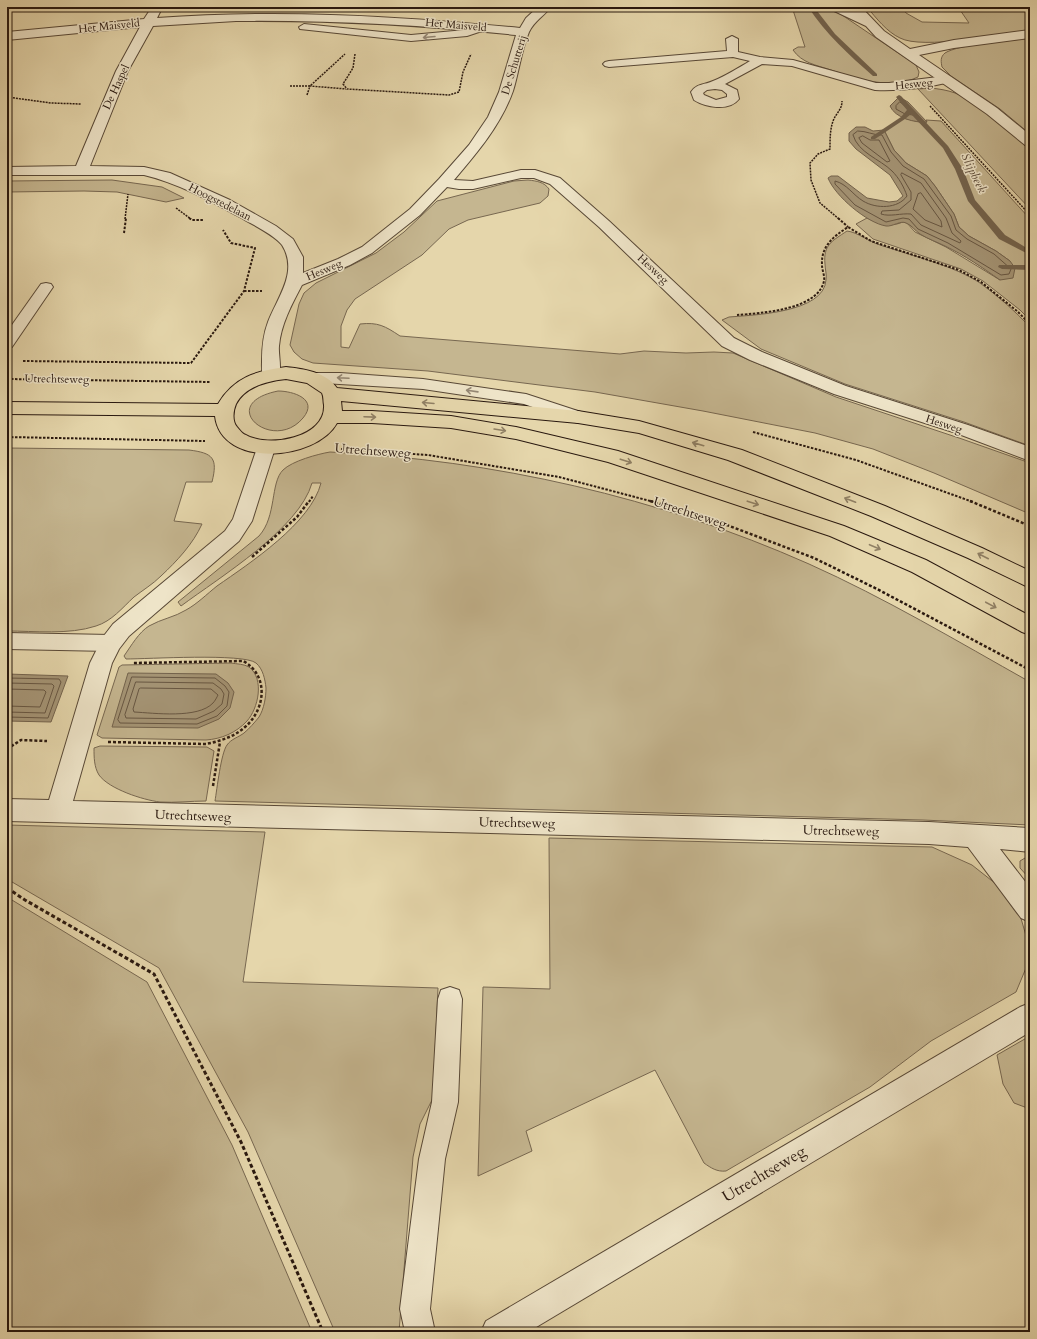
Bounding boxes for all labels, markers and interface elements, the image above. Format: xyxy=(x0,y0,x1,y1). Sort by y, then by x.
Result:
street label: Het Maisveld xyxy=(78,15,141,37)
street label: Het Maisveld xyxy=(425,15,488,35)
one-way arrow xyxy=(423,33,436,40)
street label: De Schutterij xyxy=(498,33,530,97)
street label: De Haspel xyxy=(99,62,133,112)
street label: Hesweg xyxy=(894,74,934,93)
water label: Slijpbeek xyxy=(957,150,991,196)
street label: Hoogstedelaan xyxy=(186,180,255,225)
street label: Hesweg xyxy=(634,251,673,288)
street label: Hesweg xyxy=(304,255,345,284)
street label: Utrechtseweg xyxy=(25,371,90,387)
one-way arrow xyxy=(337,375,350,382)
one-way arrow xyxy=(466,387,479,395)
one-way arrow xyxy=(421,399,434,406)
street label: Hesweg xyxy=(924,411,965,437)
one-way arrow xyxy=(364,414,377,421)
one-way arrow xyxy=(493,426,506,434)
street label: Utrechtseweg xyxy=(334,439,412,463)
one-way arrow xyxy=(692,440,705,447)
one-way arrow xyxy=(619,458,632,465)
street label: Utrechtseweg xyxy=(651,493,730,534)
one-way arrow xyxy=(845,496,857,503)
one-way arrow xyxy=(747,499,759,507)
one-way arrow xyxy=(869,544,881,551)
one-way arrow xyxy=(977,552,989,560)
one-way arrow xyxy=(985,602,997,610)
street label: Utrechtseweg xyxy=(155,806,232,826)
street label: Utrechtseweg xyxy=(479,813,556,833)
street label: Utrechtseweg xyxy=(803,821,880,841)
street label: Utrechtseweg xyxy=(718,1140,810,1208)

